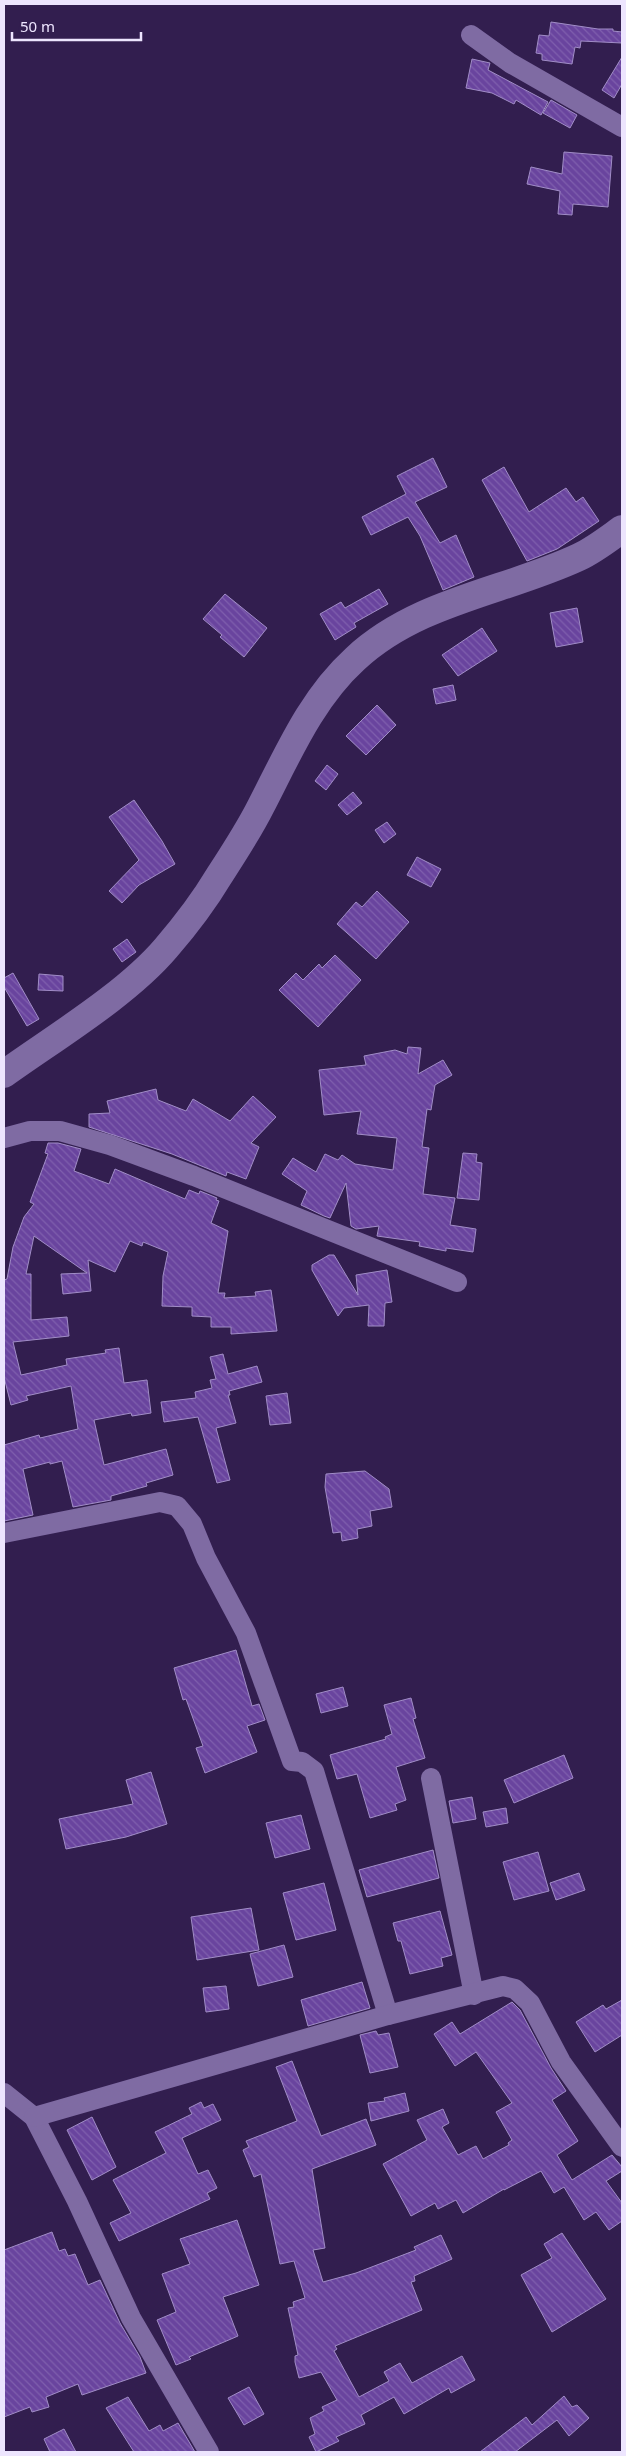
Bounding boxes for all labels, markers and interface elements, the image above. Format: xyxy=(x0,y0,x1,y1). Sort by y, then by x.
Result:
scale bar xyxy=(12,10,141,42)
text: 50 m xyxy=(20,16,55,36)

